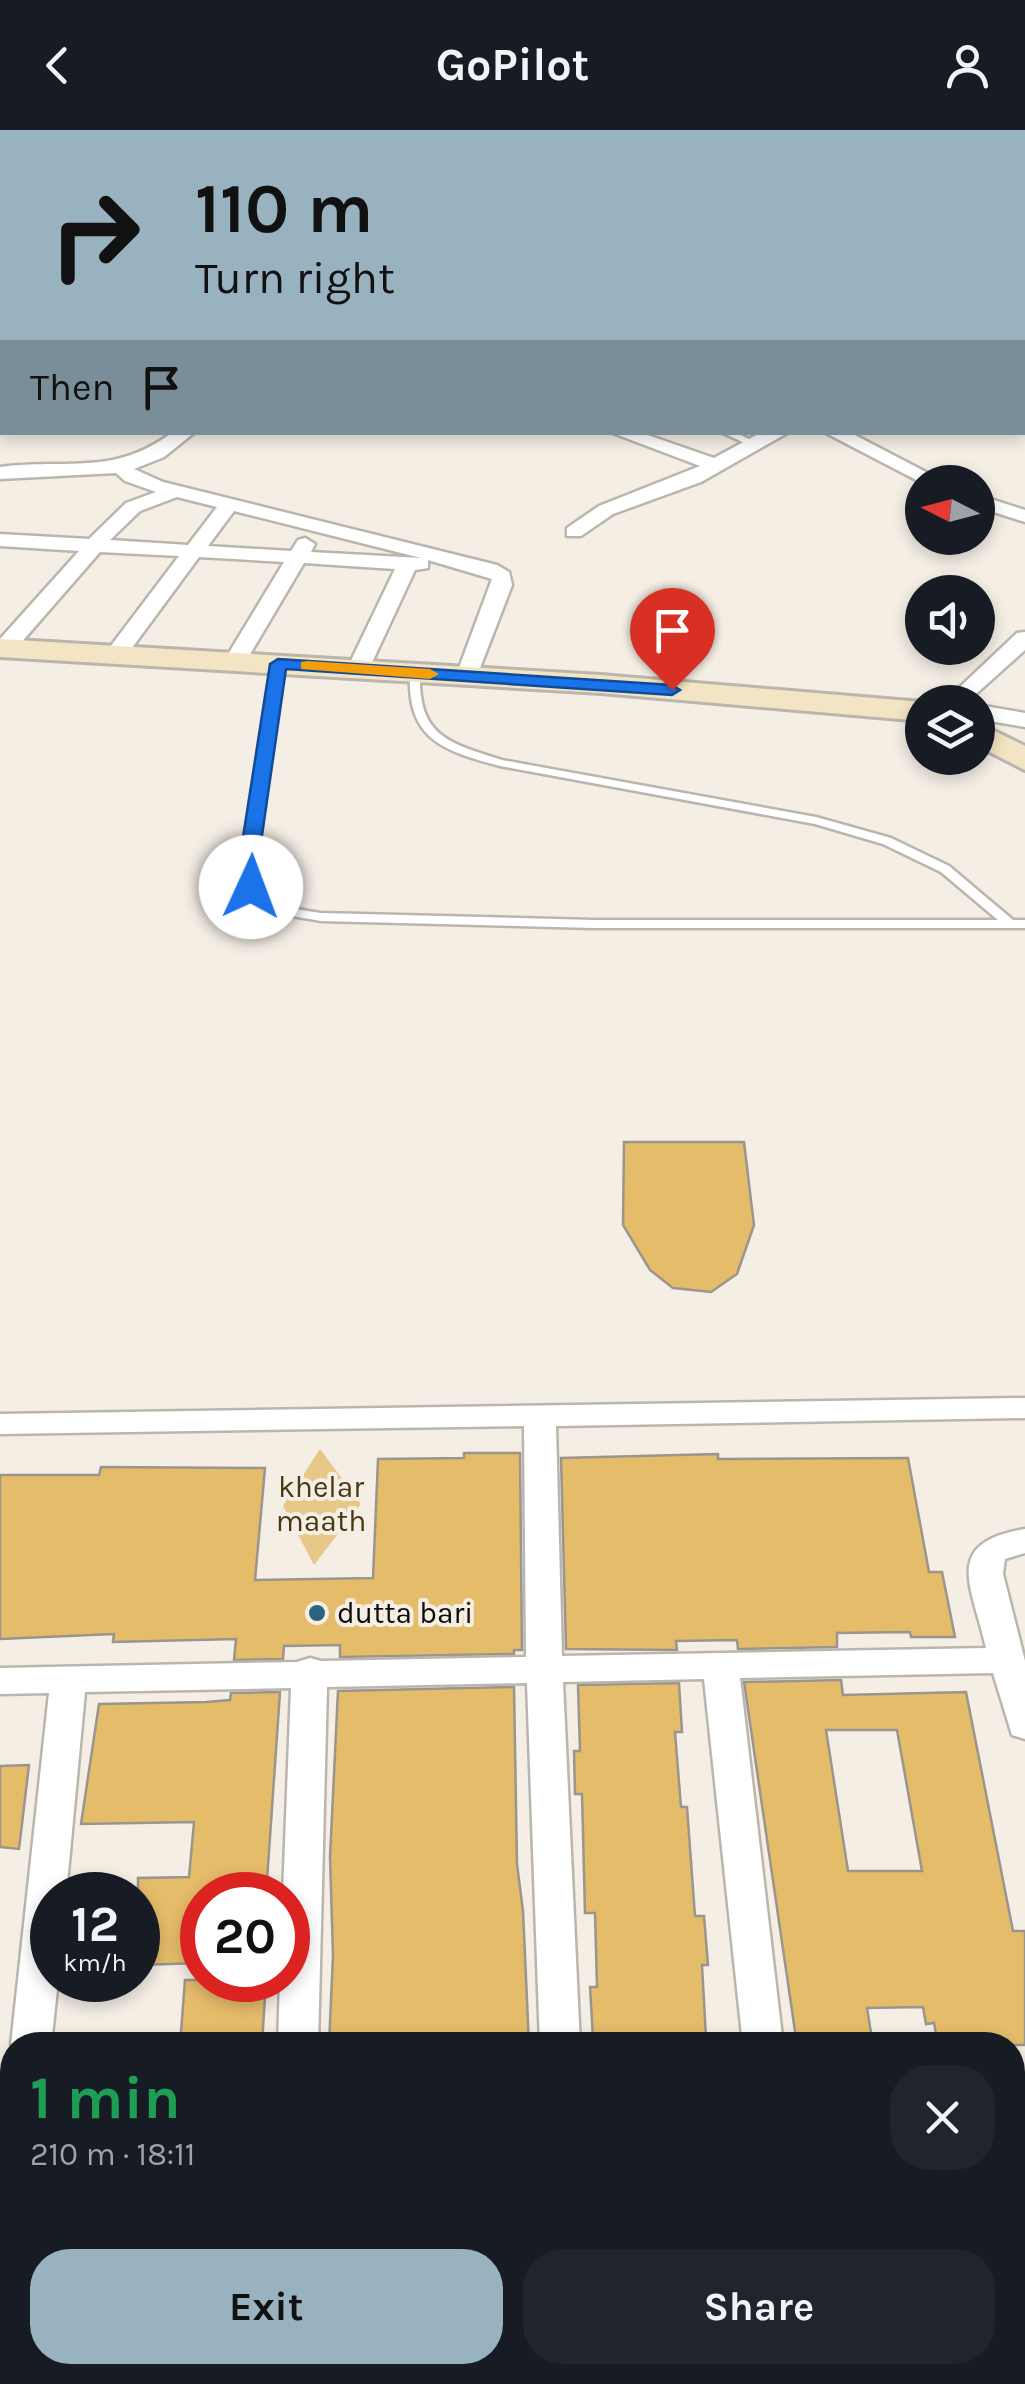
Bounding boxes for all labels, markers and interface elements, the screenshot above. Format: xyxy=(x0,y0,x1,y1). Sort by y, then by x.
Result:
icon: back xyxy=(30,38,85,93)
icon: person xyxy=(940,38,995,93)
text: GoPilot xyxy=(436,39,589,91)
text: 110 m xyxy=(195,168,373,250)
icon: right xyxy=(30,170,160,300)
text: Turn right xyxy=(195,252,395,304)
icon: arrive xyxy=(134,360,189,415)
text: Then xyxy=(30,365,114,410)
north arrow xyxy=(905,465,995,555)
map controls xyxy=(905,465,995,775)
button: sound xyxy=(905,575,995,665)
pin xyxy=(630,588,715,691)
icon: arrive xyxy=(645,603,700,658)
button: layers xyxy=(905,685,995,775)
position arrow xyxy=(199,835,303,939)
park label: khelar maath xyxy=(276,1469,366,1539)
place label: dutta bari xyxy=(337,1595,473,1631)
marker: dutta bari xyxy=(306,1602,328,1624)
speed limit sign: 20 xyxy=(180,1872,310,2002)
text: 12 xyxy=(71,1895,119,1954)
text: km/h xyxy=(63,1948,127,1977)
text: 1 min xyxy=(30,2063,181,2133)
button: close xyxy=(890,2065,995,2170)
text: 210 m · 18:11 xyxy=(30,2136,195,2173)
button: Exit xyxy=(30,2249,503,2364)
button: Share xyxy=(523,2249,995,2364)

